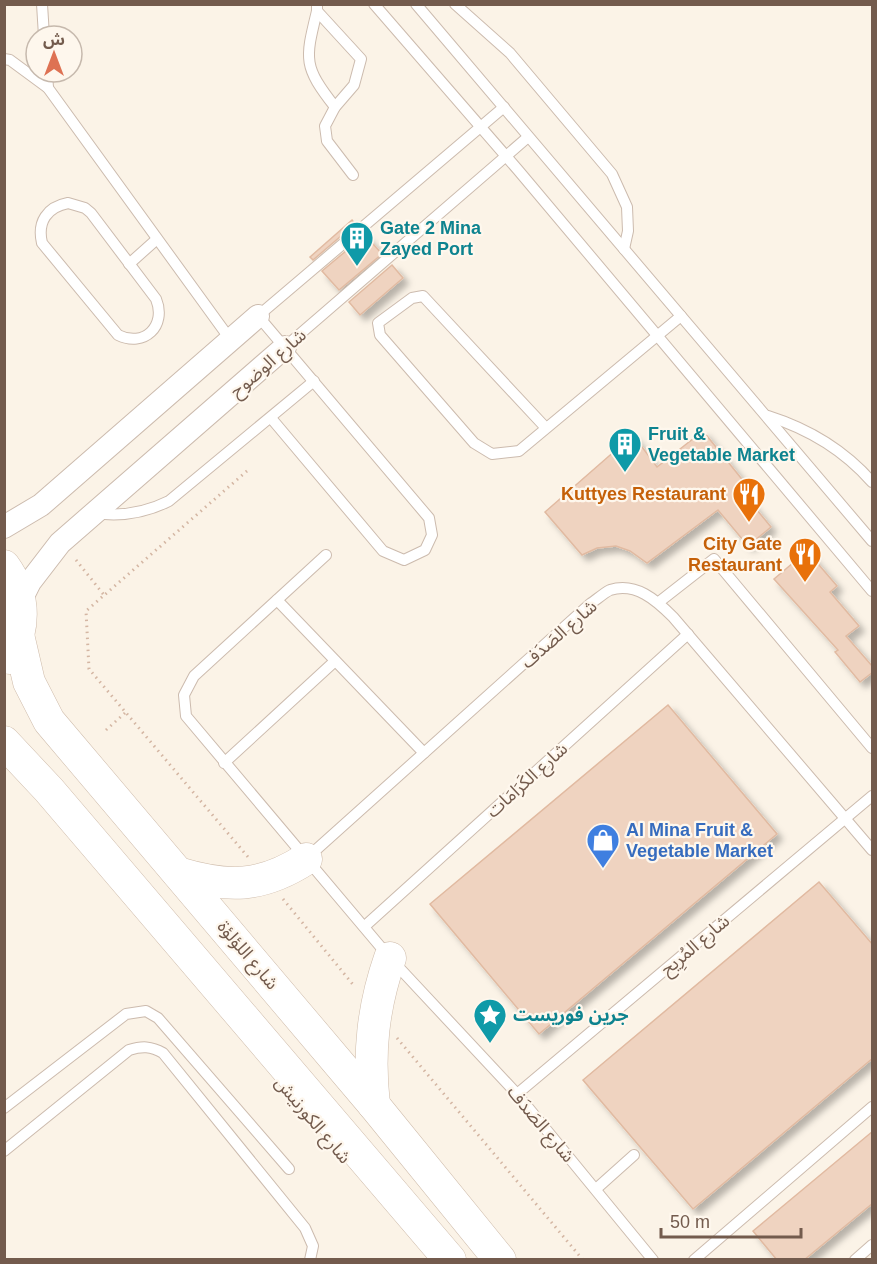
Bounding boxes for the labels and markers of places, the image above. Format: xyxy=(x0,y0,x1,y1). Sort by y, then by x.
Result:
place label: Gate 2 Mina Zayed Port xyxy=(380,218,482,259)
building icon: Gate 2 Mina Zayed Port xyxy=(339,220,375,267)
place label: Fruit & Vegetable Market xyxy=(648,424,795,465)
building icon: Fruit & Vegetable Market xyxy=(607,426,643,473)
restaurant icon: Kuttyes Restaurant xyxy=(731,476,767,523)
place label: Kuttyes Restaurant xyxy=(561,484,726,504)
place label: City Gate Restaurant xyxy=(688,534,782,575)
restaurant icon: City Gate Restaurant xyxy=(787,536,823,583)
place label: Al Mina Fruit & Vegetable Market xyxy=(626,820,773,861)
shop icon: Al Mina Fruit & Vegetable Market xyxy=(585,822,621,869)
place icon: جرين فوريست xyxy=(472,997,508,1044)
place label: جرين فوريست xyxy=(513,1005,629,1026)

